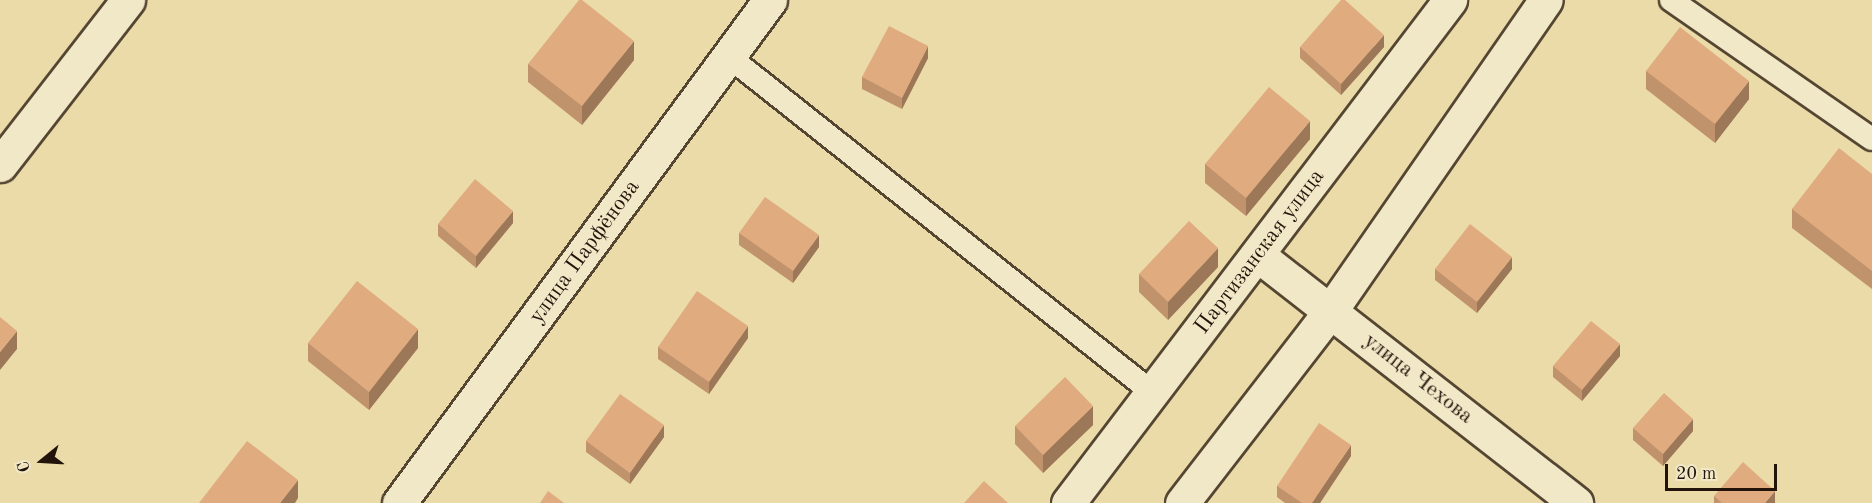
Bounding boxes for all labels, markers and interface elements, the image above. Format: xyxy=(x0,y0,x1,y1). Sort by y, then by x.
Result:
street label: Партизанская улица xyxy=(1189,164,1331,340)
street label: улица Парфёнова xyxy=(524,175,646,329)
street label: улица Чехова xyxy=(1358,328,1478,430)
north arrow xyxy=(12,431,72,491)
scale bar xyxy=(1668,452,1780,490)
text: С xyxy=(16,459,34,474)
text: 20 m xyxy=(1676,465,1716,483)

